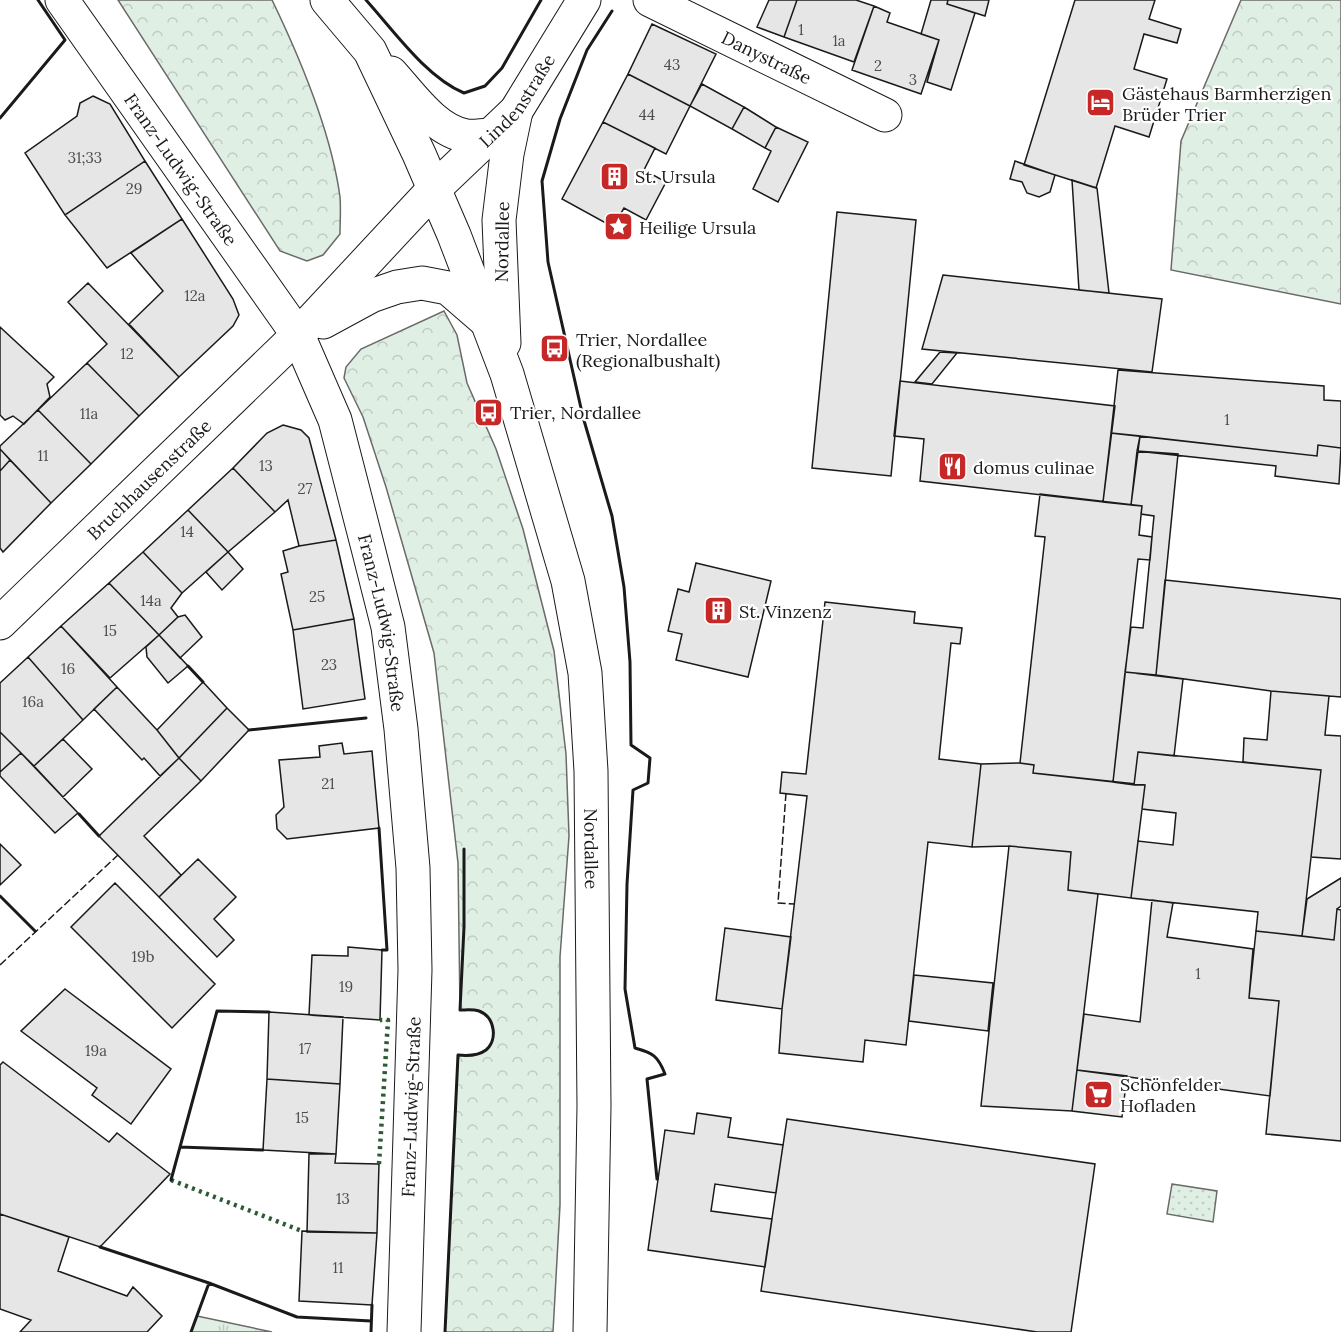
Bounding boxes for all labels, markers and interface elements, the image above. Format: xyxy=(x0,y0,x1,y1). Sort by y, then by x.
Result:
house number: 1 xyxy=(798,20,804,39)
street label: Danystraße xyxy=(718,25,816,89)
house number: 1a xyxy=(832,31,846,50)
street label: Lindenstraße xyxy=(474,49,560,152)
house number: 43 xyxy=(664,55,680,74)
house number: 2 xyxy=(874,56,882,75)
house number: 3 xyxy=(909,70,917,89)
place label: Gästehaus Barmherzigen Brüder Trier xyxy=(1122,82,1331,126)
hotel icon: Gästehaus Barmherzigen Brüder Trier xyxy=(1085,87,1117,119)
street label: Franz-Ludwig-Straße xyxy=(120,89,243,250)
house number: 44 xyxy=(639,105,655,124)
house number: 31;33 xyxy=(68,148,102,167)
building icon: St. Ursula xyxy=(598,160,630,192)
place label: St. Ursula xyxy=(635,165,716,188)
house number: 29 xyxy=(126,179,142,198)
street label: Nordallee xyxy=(490,201,514,283)
place icon: Heilige Ursula xyxy=(602,211,634,243)
place label: Heilige Ursula xyxy=(639,216,756,239)
house number: 12a xyxy=(184,286,206,305)
place label: Trier, Nordallee (Regionalbushalt) xyxy=(576,328,720,372)
bus stop icon: Trier, Nordallee (Regionalbushalt) xyxy=(539,333,571,365)
house number: 12 xyxy=(120,344,134,363)
bus stop icon: Trier, Nordallee xyxy=(473,396,505,428)
place label: Trier, Nordallee xyxy=(510,401,641,424)
house number: 11a xyxy=(80,404,99,423)
house number: 1 xyxy=(1224,410,1230,429)
street label: Bruchhausenstraße xyxy=(82,414,216,544)
house number: 11 xyxy=(38,446,48,465)
restaurant icon: domus culinae xyxy=(936,451,968,483)
house number: 13 xyxy=(259,456,273,475)
place label: domus culinae xyxy=(973,456,1095,479)
house number: 27 xyxy=(298,479,313,498)
house number: 14 xyxy=(180,522,194,541)
street label: Franz-Ludwig-Straße xyxy=(353,531,410,713)
house number: 25 xyxy=(309,587,325,606)
house number: 14a xyxy=(140,591,162,610)
building icon: St. Vinzenz xyxy=(702,595,734,627)
place label: St. Vinzenz xyxy=(739,600,832,623)
house number: 15 xyxy=(103,621,117,640)
house number: 23 xyxy=(321,655,337,674)
house number: 16 xyxy=(61,659,75,678)
house number: 16a xyxy=(22,692,44,711)
house number: 21 xyxy=(321,774,335,793)
street label: Nordallee xyxy=(580,808,604,890)
house number: 19b xyxy=(132,947,155,966)
house number: 1 xyxy=(1195,964,1201,983)
house number: 19 xyxy=(339,977,353,996)
street label: Franz-Ludwig-Straße xyxy=(396,1016,426,1198)
house number: 17 xyxy=(299,1039,311,1058)
house number: 19a xyxy=(85,1041,107,1060)
place label: Schönfelder Hofladen xyxy=(1120,1073,1221,1117)
supermarket icon: Schönfelder Hofladen xyxy=(1083,1078,1115,1110)
house number: 15 xyxy=(295,1108,309,1127)
house number: 13 xyxy=(336,1189,350,1208)
house number: 11 xyxy=(333,1258,343,1277)

